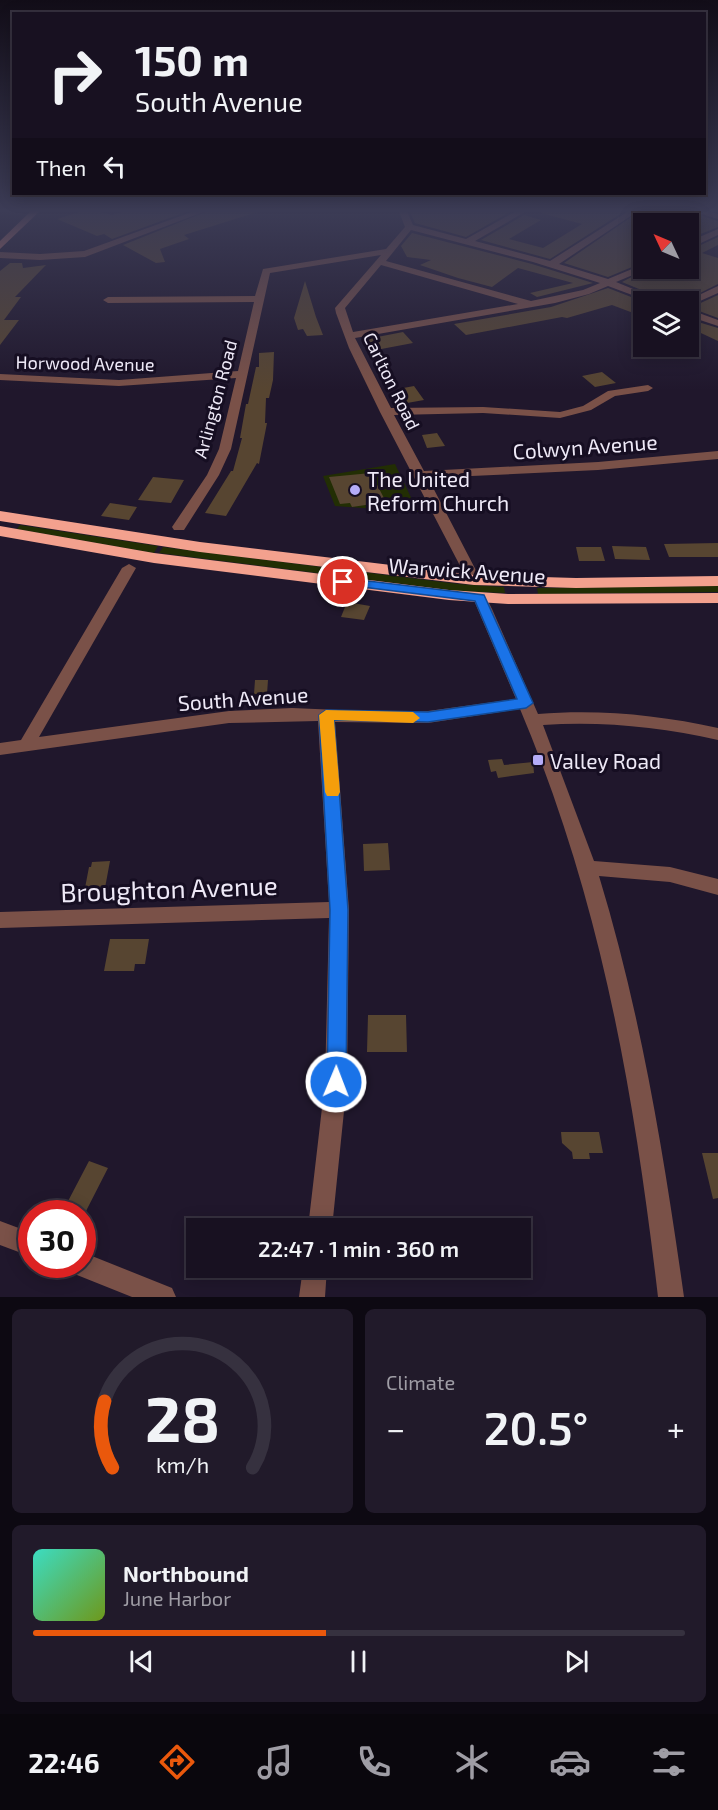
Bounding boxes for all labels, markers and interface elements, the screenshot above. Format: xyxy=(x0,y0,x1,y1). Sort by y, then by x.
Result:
text: 150 m xyxy=(135,34,249,84)
icon: right xyxy=(36,36,114,114)
text: South Avenue xyxy=(135,85,303,117)
icon: left xyxy=(98,150,131,183)
text: Then xyxy=(36,154,86,180)
north arrow xyxy=(633,213,699,279)
map controls xyxy=(633,213,699,357)
button: layers xyxy=(633,291,699,357)
street label: Carlton Road xyxy=(359,329,425,433)
street label: Arlington Road xyxy=(189,337,241,461)
street label: Horwood Avenue xyxy=(15,351,155,375)
street label: Colwyn Avenue xyxy=(512,428,658,464)
place label: The United Reform Church xyxy=(367,466,509,515)
marker: The United Reform Church xyxy=(348,483,362,497)
street label: Warwick Avenue xyxy=(388,552,546,588)
pin xyxy=(317,556,368,607)
icon: arrive xyxy=(326,565,359,598)
street label: South Avenue xyxy=(177,681,309,715)
place label: Valley Road xyxy=(550,748,661,773)
marker: Valley Road xyxy=(531,753,545,767)
street label: Broughton Avenue xyxy=(60,869,278,907)
position arrow xyxy=(304,1050,368,1114)
speed limit sign: 30 xyxy=(18,1200,96,1278)
text: 22:47 · 1 min · 360 m xyxy=(258,1235,459,1261)
text: Climate xyxy=(386,1370,455,1394)
text: 28 xyxy=(145,1380,220,1455)
text: 20.5° xyxy=(484,1400,588,1454)
text: − xyxy=(386,1408,405,1448)
text: + xyxy=(667,1408,685,1448)
text: km/h xyxy=(156,1452,209,1477)
text: Northbound xyxy=(123,1560,249,1586)
text: June Harbor xyxy=(123,1586,231,1610)
icon: previous xyxy=(125,1645,158,1678)
icon: pause xyxy=(342,1645,375,1678)
icon: next xyxy=(560,1645,593,1678)
icon: directions xyxy=(156,1741,198,1783)
icon: music xyxy=(254,1741,296,1783)
icon: phone xyxy=(353,1741,395,1783)
icon: climate xyxy=(451,1741,493,1783)
icon: car xyxy=(549,1741,591,1783)
icon: filters xyxy=(648,1741,690,1783)
text: 22:46 xyxy=(28,1746,100,1778)

